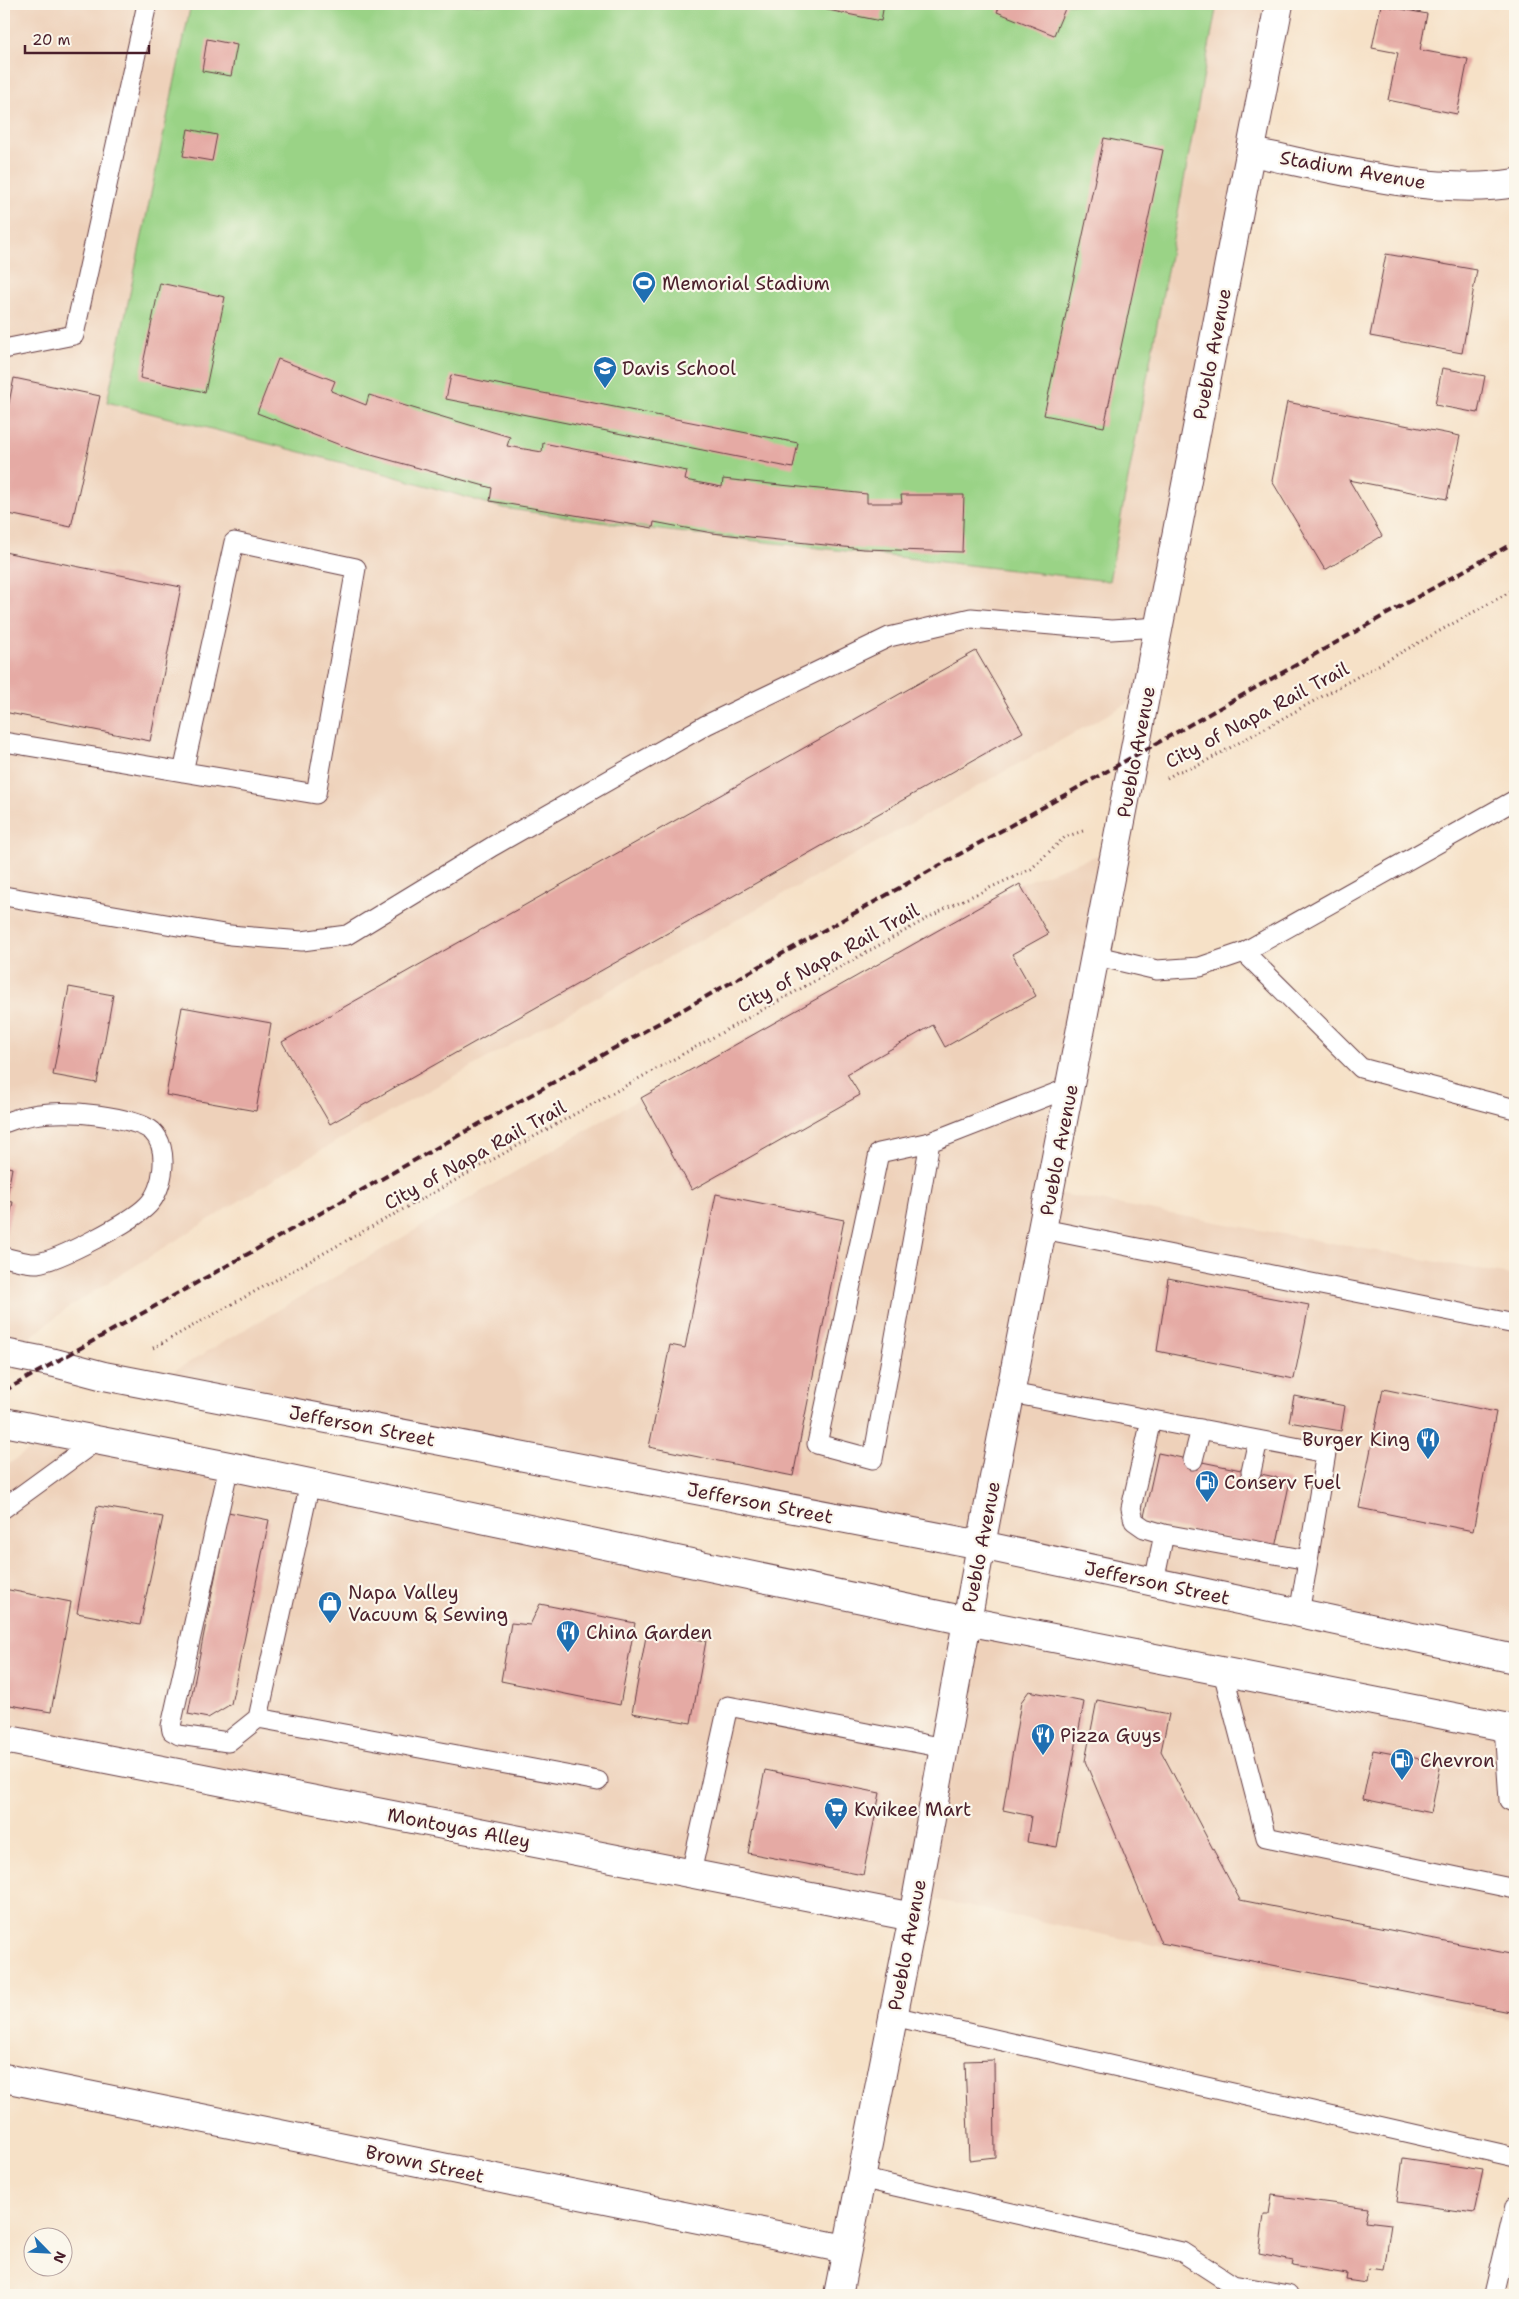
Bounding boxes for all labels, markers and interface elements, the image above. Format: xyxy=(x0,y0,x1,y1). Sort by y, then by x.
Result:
scale bar xyxy=(25,22,149,54)
text: 20 m xyxy=(32,30,71,50)
street label: Stadium Avenue xyxy=(1278,145,1428,195)
sports icon: Memorial Stadium xyxy=(631,270,657,304)
place label: Memorial Stadium xyxy=(662,271,830,296)
street label: Pueblo Avenue xyxy=(1187,286,1237,422)
school or university icon: Davis School xyxy=(592,355,618,389)
place label: Davis School xyxy=(622,356,736,381)
street label: City of Napa Rail Trail xyxy=(1161,656,1353,774)
street label: Pueblo Avenue xyxy=(1111,684,1161,820)
street label: City of Napa Rail Trail xyxy=(733,897,924,1018)
street label: Pueblo Avenue xyxy=(1034,1082,1084,1218)
street label: City of Napa Rail Trail xyxy=(380,1094,571,1215)
street label: Jefferson Street xyxy=(287,1400,437,1452)
restaurant icon: Burger King xyxy=(1415,1426,1441,1460)
place label: Burger King xyxy=(1302,1427,1410,1452)
fuel station icon: Conserv Fuel xyxy=(1194,1469,1220,1503)
place label: Conserv Fuel xyxy=(1224,1470,1341,1495)
street label: Jefferson Street xyxy=(685,1477,835,1529)
street label: Pueblo Avenue xyxy=(956,1479,1006,1615)
street label: Jefferson Street xyxy=(1082,1555,1232,1611)
place label: Napa Valley Vacuum & Sewing xyxy=(348,1580,508,1627)
shop icon: Napa Valley Vacuum & Sewing xyxy=(317,1590,343,1624)
restaurant icon: China Garden xyxy=(555,1619,581,1653)
place label: China Garden xyxy=(586,1620,712,1645)
restaurant icon: Pizza Guys xyxy=(1030,1722,1056,1756)
place label: Pizza Guys xyxy=(1060,1723,1161,1748)
fuel station icon: Chevron xyxy=(1389,1747,1415,1781)
place label: Chevron xyxy=(1420,1748,1495,1773)
supermarket icon: Kwikee Mart xyxy=(823,1796,849,1830)
place label: Kwikee Mart xyxy=(854,1797,971,1822)
street label: Montoyas Alley xyxy=(385,1802,533,1854)
street label: Pueblo Avenue xyxy=(882,1877,932,2013)
street label: Brown Street xyxy=(363,2139,487,2189)
north arrow xyxy=(22,2226,72,2276)
text: N xyxy=(49,2249,70,2266)

